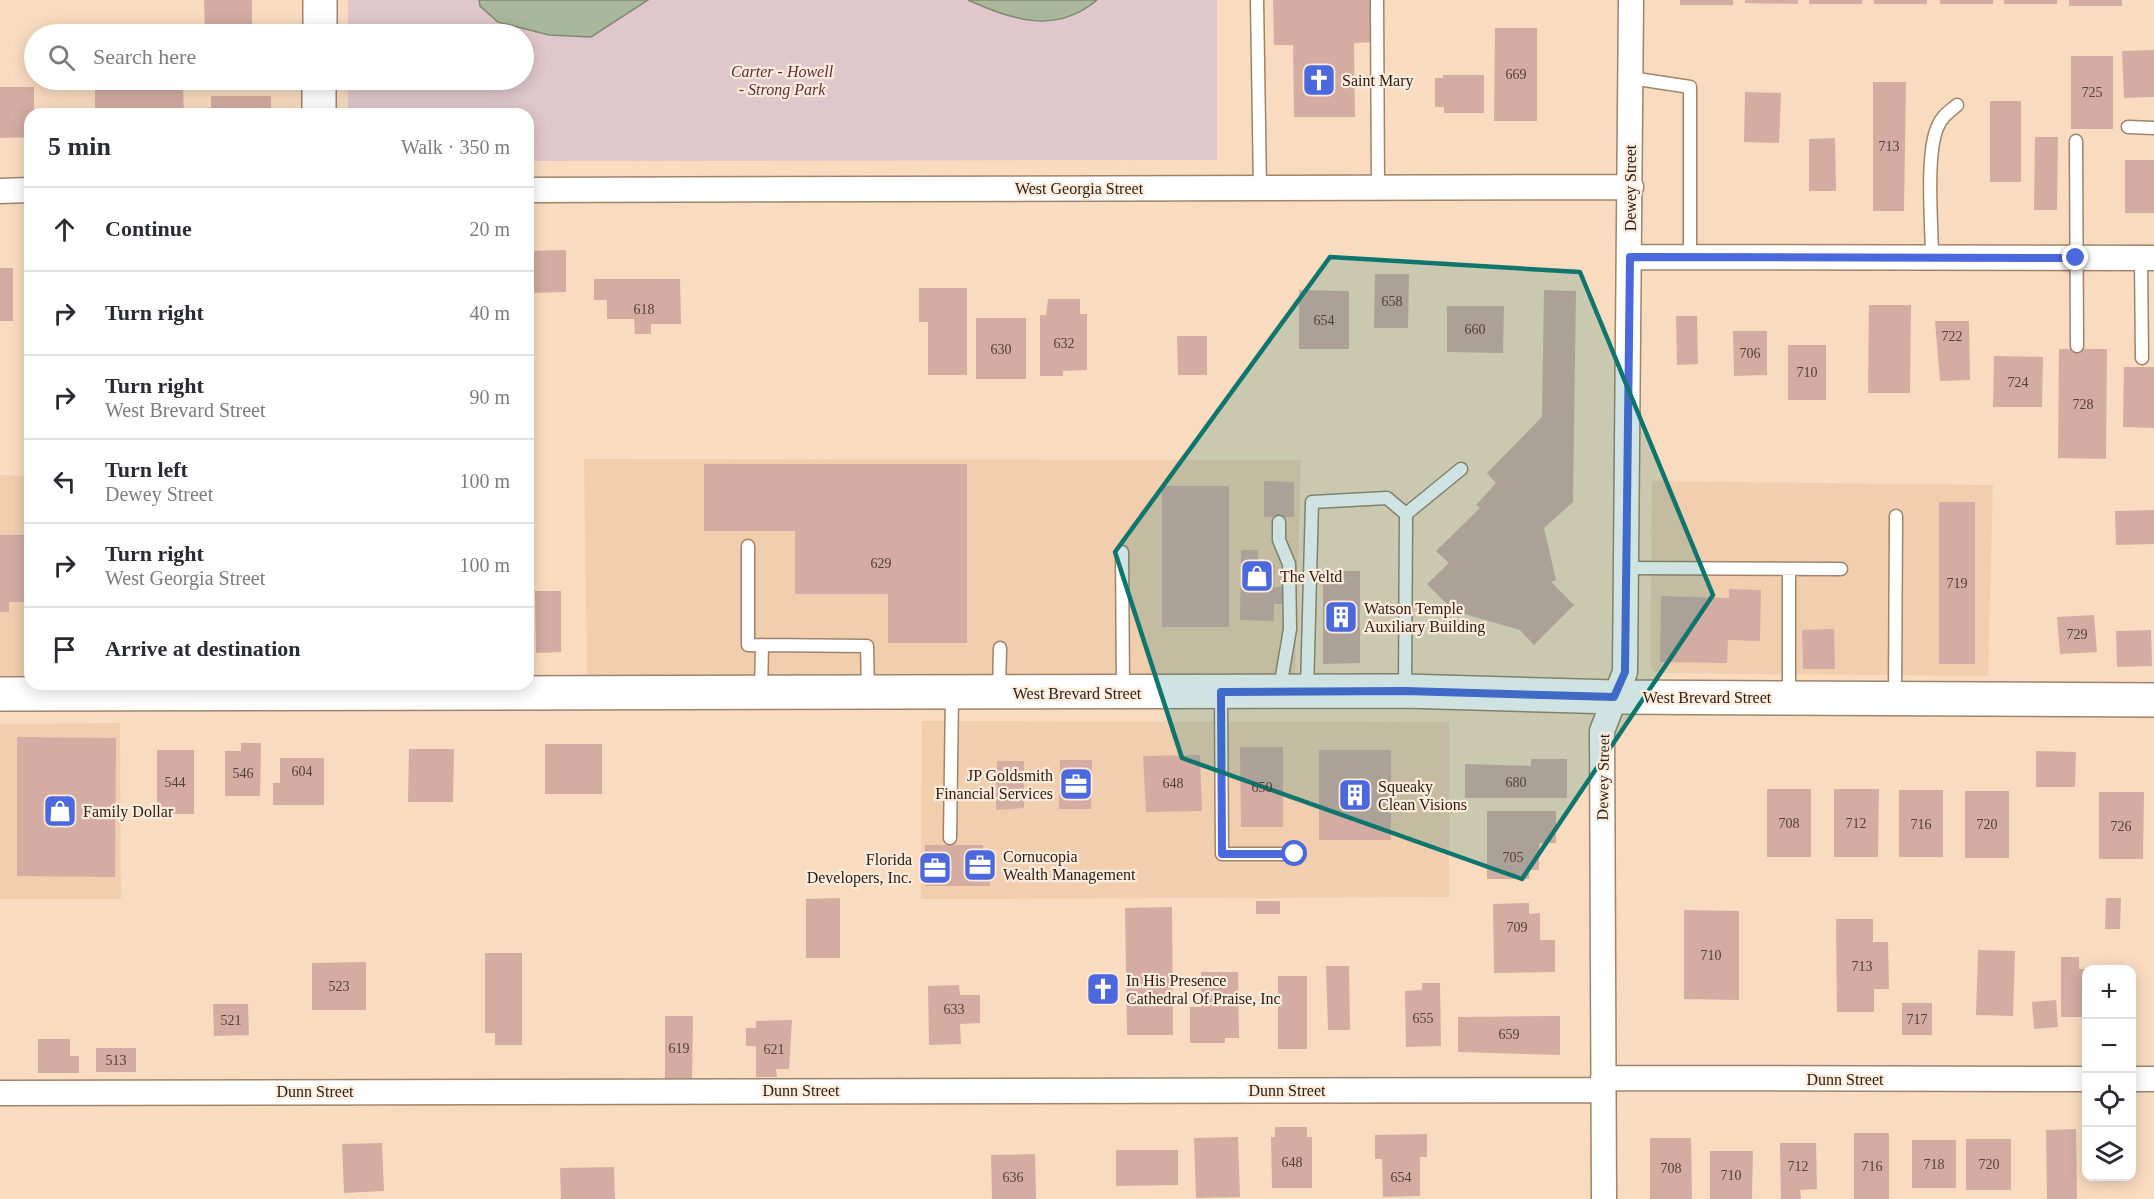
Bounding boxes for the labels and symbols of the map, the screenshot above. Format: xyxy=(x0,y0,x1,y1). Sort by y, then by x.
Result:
church icon: Saint Mary xyxy=(1301,62,1337,98)
park label: Carter - Howell - Strong Park xyxy=(731,63,834,99)
house number: 669 xyxy=(1506,67,1527,82)
place label: Saint Mary xyxy=(1342,72,1414,90)
house number: 725 xyxy=(2082,85,2103,100)
house number: 713 xyxy=(1879,139,1900,154)
street label: Dewey Street xyxy=(1622,144,1640,231)
street label: West Georgia Street xyxy=(1015,180,1144,198)
route end xyxy=(2062,244,2088,270)
house number: 658 xyxy=(1382,294,1403,309)
house number: 618 xyxy=(634,302,655,317)
house number: 654 xyxy=(1314,313,1335,328)
house number: 660 xyxy=(1465,322,1486,337)
house number: 722 xyxy=(1942,329,1963,344)
house number: 632 xyxy=(1054,336,1075,351)
house number: 630 xyxy=(991,342,1012,357)
house number: 706 xyxy=(1740,346,1761,361)
house number: 710 xyxy=(1797,365,1818,380)
house number: 724 xyxy=(2008,375,2029,390)
house number: 728 xyxy=(2073,397,2094,412)
house number: 629 xyxy=(871,556,892,571)
shop icon: The Veltd xyxy=(1239,558,1275,594)
place label: The Veltd xyxy=(1280,568,1342,585)
house number: 719 xyxy=(1947,576,1968,591)
building icon: Watson Temple Auxiliary Building xyxy=(1323,599,1359,635)
place label: Watson Temple Auxiliary Building xyxy=(1364,600,1485,636)
house number: 729 xyxy=(2067,627,2088,642)
street label: West Brevard Street xyxy=(1013,685,1142,702)
street label: West Brevard Street xyxy=(1643,689,1772,706)
street label: Dewey Street xyxy=(1594,733,1613,820)
house number: 604 xyxy=(292,764,313,779)
house number: 546 xyxy=(233,766,254,781)
office icon: JP Goldsmith Financial Services xyxy=(1058,766,1094,802)
place label: JP Goldsmith Financial Services xyxy=(935,767,1053,802)
house number: 544 xyxy=(165,775,186,790)
house number: 680 xyxy=(1506,775,1527,790)
house number: 648 xyxy=(1163,776,1184,791)
building icon: Squeaky Clean Visions xyxy=(1337,777,1373,813)
place label: Squeaky Clean Visions xyxy=(1378,778,1467,813)
house number: 650 xyxy=(1252,780,1273,795)
shop icon: Family Dollar xyxy=(42,793,78,829)
place label: Family Dollar xyxy=(83,803,174,821)
house number: 708 xyxy=(1779,816,1800,831)
house number: 712 xyxy=(1846,816,1867,831)
house number: 716 xyxy=(1911,817,1932,832)
house number: 720 xyxy=(1977,817,1998,832)
house number: 726 xyxy=(2111,819,2132,834)
route start xyxy=(1281,840,1307,866)
office icon: Cornucopia Wealth Management xyxy=(962,847,998,883)
place label: Cornucopia Wealth Management xyxy=(1003,848,1136,884)
office icon: Florida Developers, Inc. xyxy=(917,850,953,886)
house number: 705 xyxy=(1503,850,1524,865)
place label: Florida Developers, Inc. xyxy=(807,851,912,887)
house number: 709 xyxy=(1507,920,1528,935)
house number: 710 xyxy=(1701,948,1722,963)
house number: 713 xyxy=(1852,959,1873,974)
church icon: In His Presence Cathedral Of Praise, Inc xyxy=(1085,971,1121,1007)
place label: In His Presence Cathedral Of Praise, Inc xyxy=(1126,972,1281,1007)
house number: 523 xyxy=(329,979,350,994)
house number: 633 xyxy=(944,1002,965,1017)
house number: 655 xyxy=(1413,1011,1434,1026)
house number: 717 xyxy=(1907,1012,1928,1027)
house number: 521 xyxy=(221,1013,242,1028)
house number: 659 xyxy=(1499,1027,1520,1042)
house number: 619 xyxy=(669,1041,690,1056)
house number: 621 xyxy=(764,1042,785,1057)
house number: 513 xyxy=(106,1053,127,1068)
street label: Dunn Street xyxy=(1807,1071,1884,1088)
street label: Dunn Street xyxy=(763,1082,840,1099)
street label: Dunn Street xyxy=(1249,1082,1326,1099)
street label: Dunn Street xyxy=(277,1083,354,1100)
house number: 648 xyxy=(1282,1155,1303,1170)
house number: 718 xyxy=(1924,1157,1945,1172)
house number: 720 xyxy=(1979,1157,2000,1172)
house number: 712 xyxy=(1788,1159,1809,1174)
house number: 716 xyxy=(1862,1159,1883,1174)
house number: 708 xyxy=(1661,1161,1682,1176)
house number: 710 xyxy=(1721,1168,1742,1183)
house number: 636 xyxy=(1003,1170,1024,1185)
house number: 654 xyxy=(1391,1170,1412,1185)

